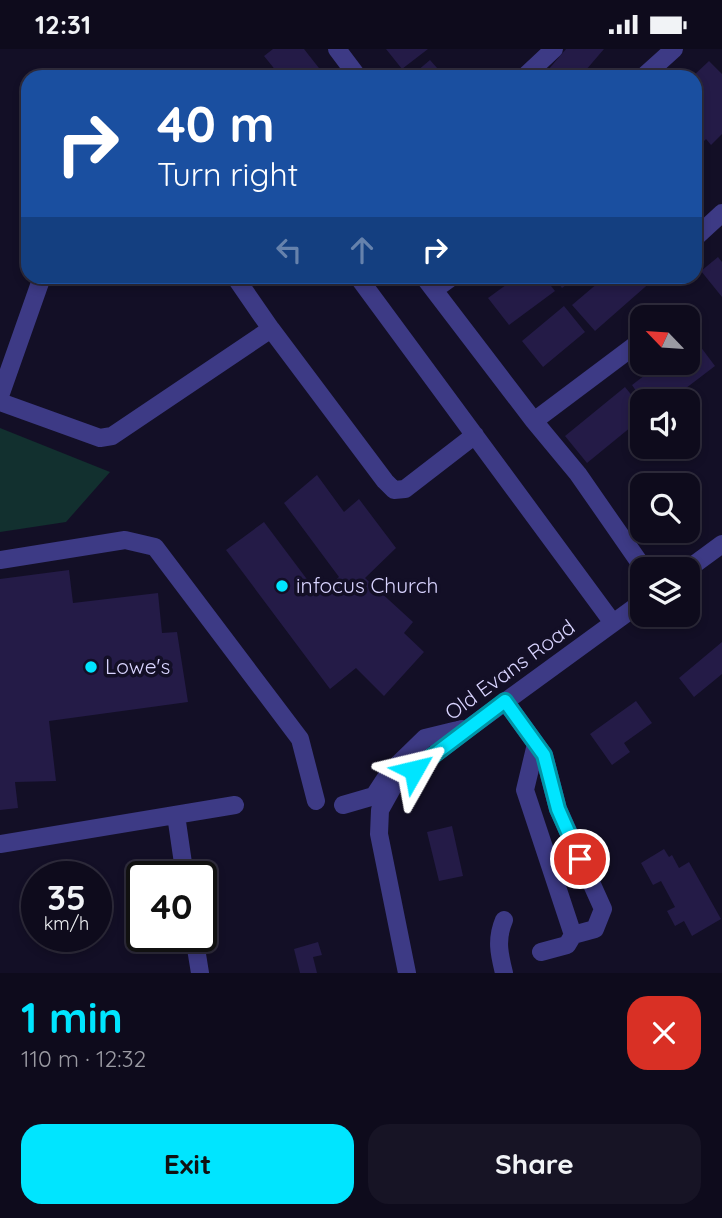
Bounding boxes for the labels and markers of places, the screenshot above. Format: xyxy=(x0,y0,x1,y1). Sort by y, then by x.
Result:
place label: infocus Church xyxy=(296,572,439,598)
marker: infocus Church xyxy=(274,578,290,594)
place label: Lowe's xyxy=(105,653,170,679)
marker: Lowe's xyxy=(83,659,99,675)
pin xyxy=(550,829,610,889)

